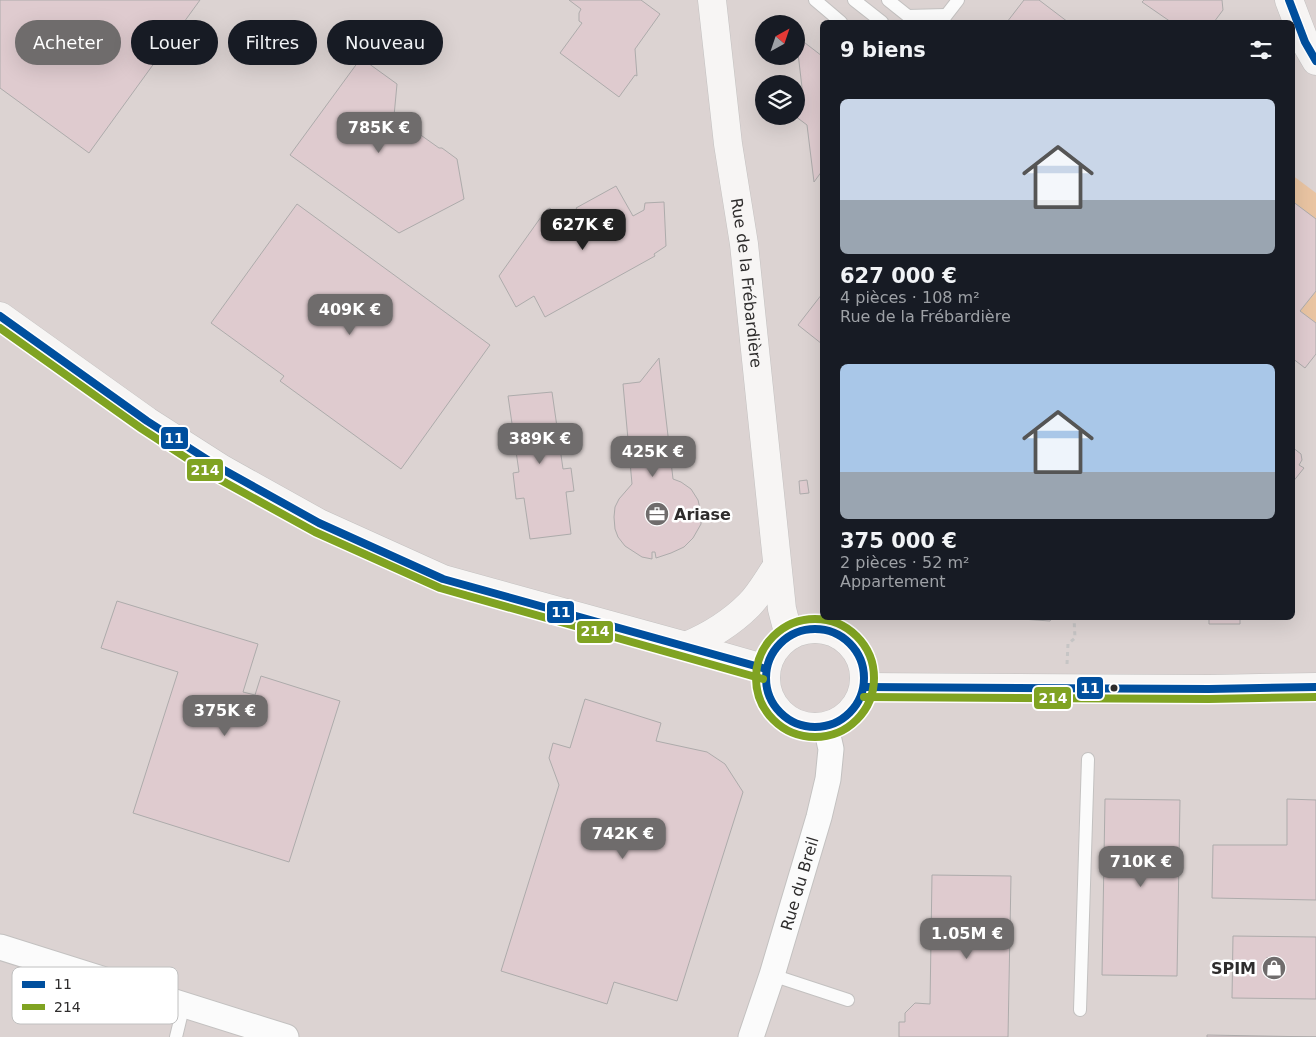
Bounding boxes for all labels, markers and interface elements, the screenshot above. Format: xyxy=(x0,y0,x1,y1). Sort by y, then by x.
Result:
north arrow xyxy=(755,15,805,65)
map controls xyxy=(755,15,805,125)
chip: Acheter xyxy=(15,20,121,65)
chip: Louer xyxy=(131,20,218,65)
chip: Filtres xyxy=(228,20,317,65)
chip: Nouveau xyxy=(327,20,443,65)
icon: filters xyxy=(1247,36,1275,64)
text: 9 biens xyxy=(840,38,926,62)
button: layers xyxy=(755,75,805,125)
pin: 785K € xyxy=(338,112,420,154)
text: 785K € xyxy=(348,118,410,137)
icon: home xyxy=(1013,132,1103,222)
street label: Rue de la Frébardière xyxy=(727,196,766,369)
pin: 627K € xyxy=(542,208,624,251)
text: 627K € xyxy=(552,215,614,234)
text: 627 000 € xyxy=(840,264,957,288)
text: 4 pièces · 108 m² xyxy=(840,288,980,307)
pin: 409K € xyxy=(309,294,391,336)
text: 409K € xyxy=(319,300,381,319)
text: Rue de la Frébardière xyxy=(840,307,1011,326)
icon: home xyxy=(1013,397,1103,487)
pin: 389K € xyxy=(499,422,581,465)
line badge: 11 xyxy=(160,426,189,450)
text: 389K € xyxy=(509,429,571,448)
text: 11 xyxy=(164,430,184,446)
pin: 425K € xyxy=(612,436,694,478)
text: 425K € xyxy=(622,442,684,461)
line badge: 214 xyxy=(186,458,224,482)
text: 214 xyxy=(190,462,220,478)
office icon: Ariase xyxy=(644,501,670,527)
place label: Ariase xyxy=(674,505,731,524)
text: 375 000 € xyxy=(840,529,957,553)
text: 2 pièces · 52 m² xyxy=(840,553,969,572)
text: Appartement xyxy=(840,572,946,591)
line badge: 11 xyxy=(546,600,575,624)
text: 11 xyxy=(551,604,571,620)
line badge: 214 xyxy=(576,620,614,644)
text: 214 xyxy=(580,623,610,639)
line badge: 11 xyxy=(1076,676,1104,700)
text: 11 xyxy=(1080,680,1100,696)
unlabelled marker xyxy=(1109,683,1119,693)
line badge: 214 xyxy=(1033,686,1072,710)
text: 214 xyxy=(1038,690,1068,706)
pin: 375K € xyxy=(184,694,266,737)
text: 375K € xyxy=(194,701,256,720)
pin: 742K € xyxy=(582,818,664,860)
text: 742K € xyxy=(592,824,654,843)
street label: Rue du Breil xyxy=(776,834,822,933)
pin: 710K € xyxy=(1100,846,1182,888)
text: 710K € xyxy=(1110,852,1172,871)
pin: 1.05M € xyxy=(921,918,1013,960)
text: 1.05M € xyxy=(931,924,1003,943)
shop icon: SPIM xyxy=(1261,955,1287,981)
place label: SPIM xyxy=(1211,959,1256,978)
legend xyxy=(12,967,178,1024)
text: 11 xyxy=(54,976,72,992)
text: 214 xyxy=(54,999,81,1015)

